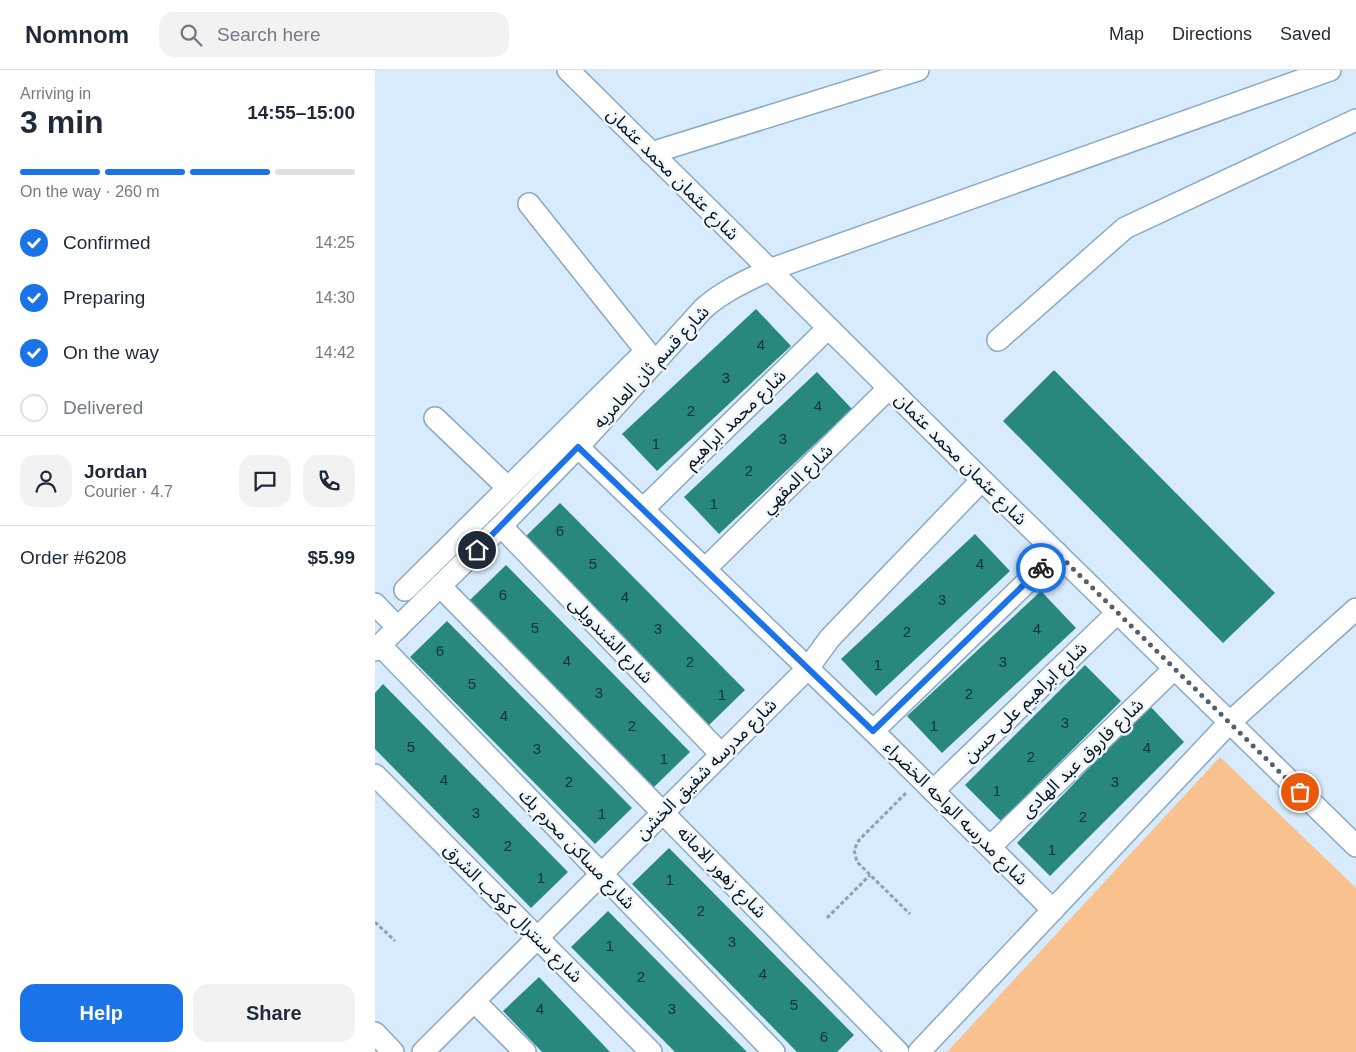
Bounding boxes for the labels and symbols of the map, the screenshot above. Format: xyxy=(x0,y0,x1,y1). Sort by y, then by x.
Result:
street label: شارع عثمان محمد عثمان xyxy=(600,104,743,247)
street label: شارع قسم ثان العامريه xyxy=(589,302,716,435)
house number: 4 xyxy=(757,336,765,353)
street label: شارع محمد ابراهيم xyxy=(680,366,793,475)
house number: 3 xyxy=(722,369,730,386)
street label: شارع عثمان محمد عثمان xyxy=(888,389,1031,532)
house number: 4 xyxy=(814,397,822,414)
house number: 2 xyxy=(687,402,695,419)
house number: 3 xyxy=(779,430,787,447)
house number: 1 xyxy=(652,435,660,452)
street label: شارع المقهي xyxy=(757,440,839,521)
house number: 2 xyxy=(745,462,753,479)
house number: 1 xyxy=(710,495,718,512)
house number: 6 xyxy=(556,522,564,539)
pin xyxy=(456,529,498,571)
courier xyxy=(1016,543,1066,593)
house number: 5 xyxy=(589,555,597,572)
house number: 4 xyxy=(976,555,984,572)
house number: 6 xyxy=(499,586,507,603)
house number: 4 xyxy=(621,588,629,605)
house number: 3 xyxy=(938,591,946,608)
street label: شارع الشندويلى xyxy=(562,593,657,690)
house number: 5 xyxy=(531,619,539,636)
house number: 3 xyxy=(654,620,662,637)
house number: 4 xyxy=(1033,620,1041,637)
house number: 2 xyxy=(903,623,911,640)
street label: شارع ابراهيم على حسن xyxy=(959,638,1094,769)
house number: 6 xyxy=(436,642,444,659)
house number: 4 xyxy=(563,652,571,669)
house number: 2 xyxy=(686,653,694,670)
house number: 3 xyxy=(999,653,1007,670)
house number: 1 xyxy=(874,656,882,673)
house number: 5 xyxy=(468,675,476,692)
house number: 3 xyxy=(595,684,603,701)
house number: 2 xyxy=(965,685,973,702)
house number: 1 xyxy=(718,686,726,703)
street label: شارع مدرسه شفيق الخشن xyxy=(631,694,783,846)
street label: شارع فاروق عبد الهادى xyxy=(1017,694,1150,824)
house number: 4 xyxy=(500,707,508,724)
house number: 3 xyxy=(1061,714,1069,731)
house number: 2 xyxy=(628,717,636,734)
house number: 1 xyxy=(930,717,938,734)
street label: شارع مدرسه الواحه الخضراء xyxy=(877,737,1032,892)
house number: 5 xyxy=(407,738,415,755)
house number: 4 xyxy=(1143,739,1151,756)
house number: 3 xyxy=(533,740,541,757)
house number: 2 xyxy=(1027,748,1035,765)
house number: 1 xyxy=(660,750,668,767)
house number: 4 xyxy=(440,771,448,788)
pin xyxy=(1279,771,1321,813)
house number: 2 xyxy=(565,773,573,790)
house number: 3 xyxy=(1111,773,1119,790)
house number: 1 xyxy=(993,782,1001,799)
street label: شارع مساكن محرم بك xyxy=(512,785,639,916)
house number: 3 xyxy=(472,804,480,821)
house number: 1 xyxy=(598,805,606,822)
house number: 2 xyxy=(1079,808,1087,825)
street label: شارع زهور الامانه xyxy=(670,822,771,925)
house number: 2 xyxy=(504,837,512,854)
street label: شارع سنترال كوكب الشرق xyxy=(437,839,587,989)
house number: 1 xyxy=(1048,841,1056,858)
house number: 1 xyxy=(537,869,545,886)
house number: 1 xyxy=(666,871,674,888)
house number: 2 xyxy=(697,902,705,919)
house number: 3 xyxy=(728,933,736,950)
house number: 1 xyxy=(606,937,614,954)
house number: 4 xyxy=(759,965,767,982)
house number: 2 xyxy=(637,968,645,985)
house number: 5 xyxy=(790,996,798,1013)
house number: 4 xyxy=(536,1000,544,1017)
house number: 3 xyxy=(668,1000,676,1017)
house number: 6 xyxy=(820,1028,828,1045)

